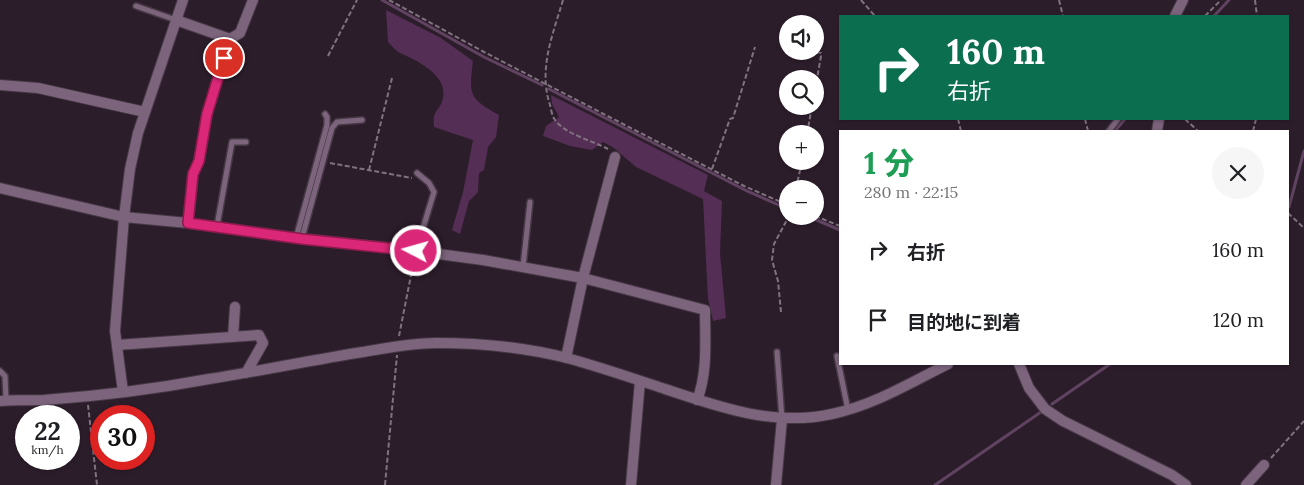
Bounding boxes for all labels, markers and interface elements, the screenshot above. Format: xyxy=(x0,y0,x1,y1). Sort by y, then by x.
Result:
map controls xyxy=(779,15,824,225)
button: sound xyxy=(779,15,824,60)
text: 160 m xyxy=(947,29,1045,74)
icon: right xyxy=(864,35,929,100)
pin xyxy=(203,37,245,79)
icon: arrive xyxy=(210,44,238,72)
button: search xyxy=(779,70,824,115)
text: 右折 xyxy=(947,77,991,105)
button: + xyxy=(779,125,824,170)
text: 1 分 xyxy=(864,144,914,182)
button: close xyxy=(1212,147,1264,199)
button: − xyxy=(779,180,824,225)
text: 280 m · 22:15 xyxy=(864,182,958,202)
position arrow xyxy=(389,224,441,276)
icon: right xyxy=(864,236,892,264)
text: 160 m xyxy=(1212,238,1264,262)
text: 右折 xyxy=(907,240,945,264)
icon: arrive xyxy=(864,306,892,334)
text: 120 m xyxy=(1213,308,1264,332)
text: 目的地に到着 xyxy=(907,310,1021,334)
speed limit sign: 30 xyxy=(90,405,155,470)
text: 22 xyxy=(34,415,61,447)
text: km/h xyxy=(31,442,64,457)

